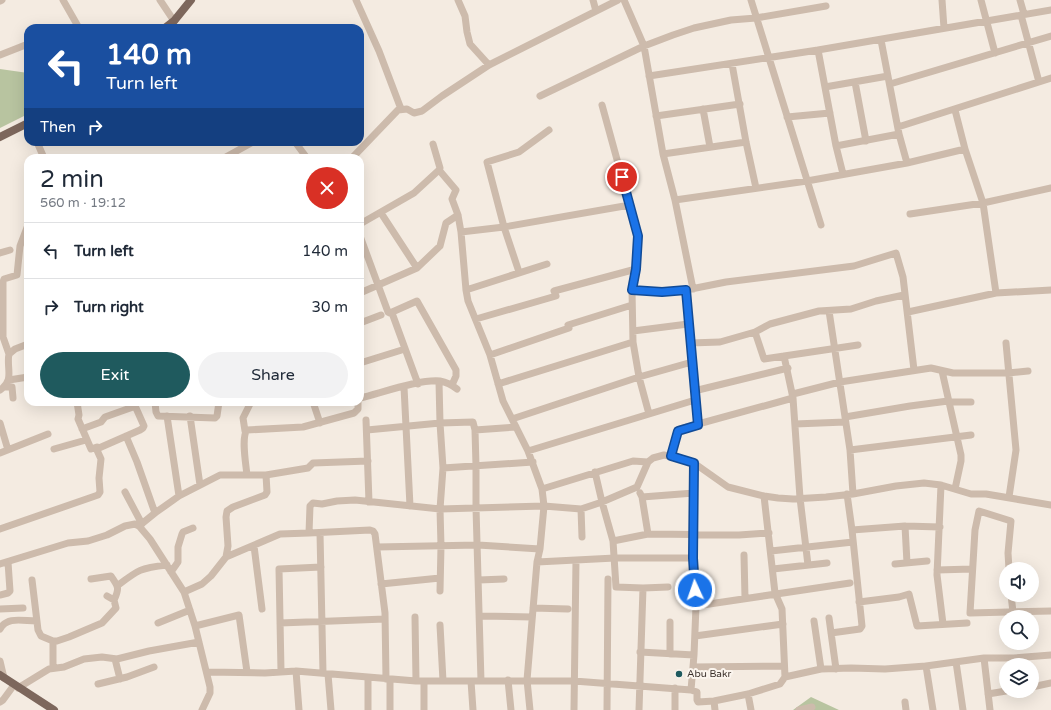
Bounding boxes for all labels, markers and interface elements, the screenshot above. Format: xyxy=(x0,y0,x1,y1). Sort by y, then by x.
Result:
text: 140 m xyxy=(106,38,192,72)
icon: left xyxy=(40,40,92,92)
text: Turn left xyxy=(106,72,178,94)
icon: right xyxy=(84,116,106,138)
text: Then xyxy=(40,118,76,136)
pin xyxy=(605,160,639,194)
text: 2 min xyxy=(40,165,104,194)
icon: arrive xyxy=(611,166,633,188)
button: close xyxy=(306,167,348,209)
text: 560 m · 19:12 xyxy=(40,195,126,211)
icon: left xyxy=(40,240,62,262)
text: Turn left xyxy=(74,242,134,260)
text: 140 m xyxy=(302,242,348,260)
icon: right xyxy=(40,296,62,318)
text: Turn right xyxy=(74,298,144,316)
text: 30 m xyxy=(311,298,348,316)
button: Exit xyxy=(40,352,190,398)
button: Share xyxy=(198,352,348,398)
map controls xyxy=(999,562,1039,698)
button: sound xyxy=(999,562,1039,602)
position arrow xyxy=(674,569,716,611)
button: search xyxy=(999,610,1039,650)
button: layers xyxy=(999,658,1039,698)
place label: Abu Bakr xyxy=(687,668,731,680)
marker: Abu Bakr xyxy=(674,669,684,679)

